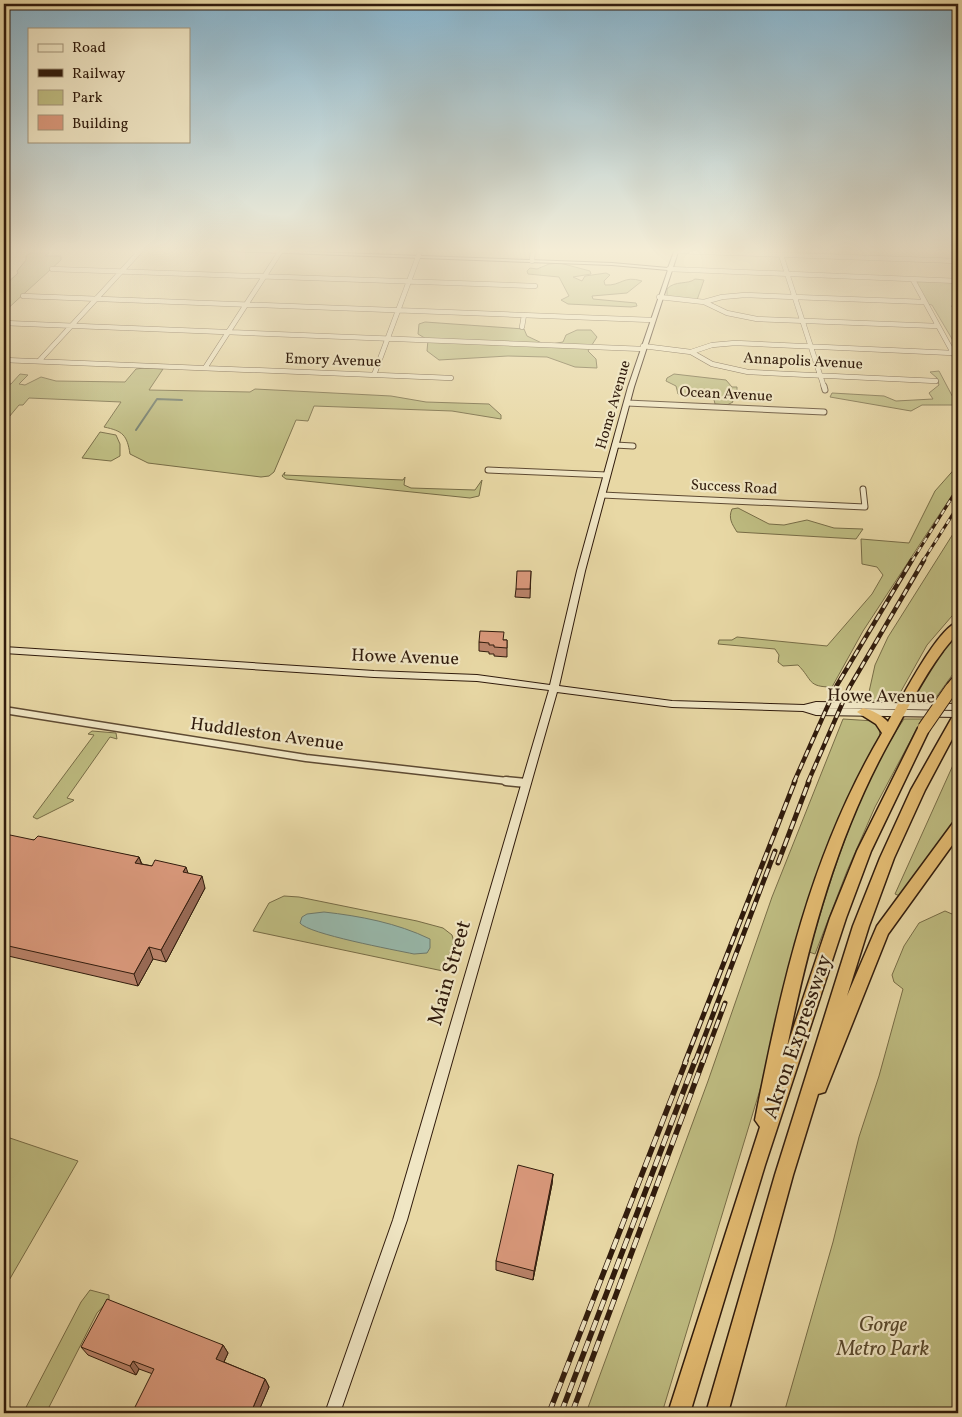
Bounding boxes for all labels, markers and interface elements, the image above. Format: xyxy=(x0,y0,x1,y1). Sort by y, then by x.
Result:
legend xyxy=(28,28,190,142)
text: Road xyxy=(72,38,106,59)
text: Railway xyxy=(72,64,125,85)
text: Park xyxy=(72,88,103,109)
text: Building xyxy=(72,114,129,135)
street label: Annapolis Avenue xyxy=(743,348,863,376)
street label: Emory Avenue xyxy=(285,349,381,373)
street label: Home Avenue xyxy=(591,358,637,452)
street label: Ocean Avenue xyxy=(679,382,773,408)
street label: Success Road xyxy=(690,475,778,501)
street label: Howe Avenue xyxy=(351,644,459,672)
street label: Howe Avenue xyxy=(827,684,935,710)
street label: Huddleston Avenue xyxy=(189,712,345,758)
street label: Main Street xyxy=(421,917,479,1029)
street label: Akron Expressway xyxy=(756,950,840,1123)
park label: Gorge Metro Park xyxy=(836,1311,930,1364)

